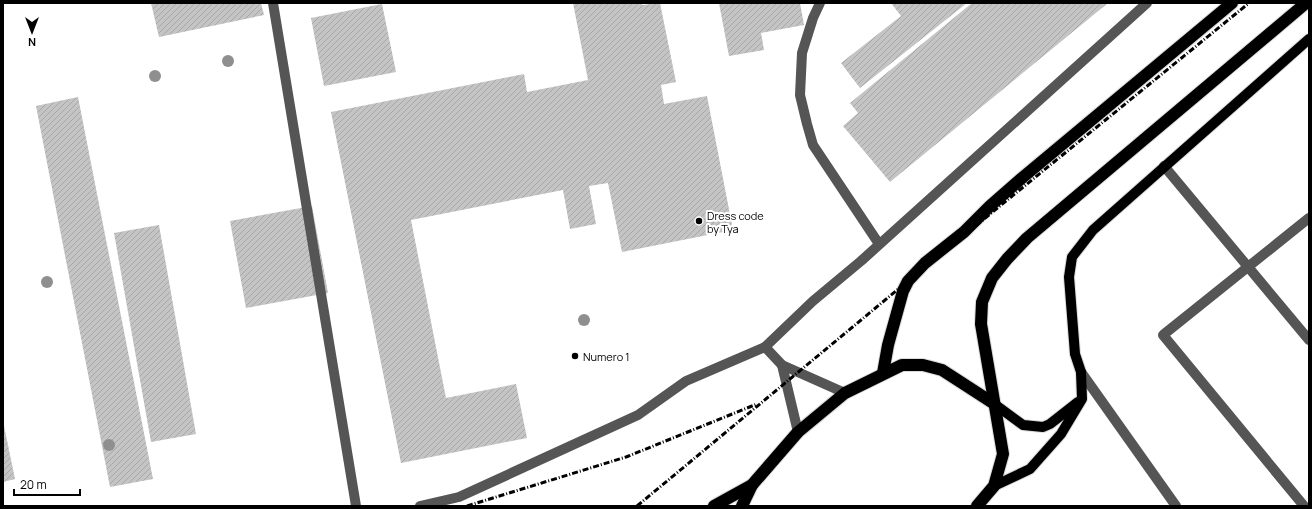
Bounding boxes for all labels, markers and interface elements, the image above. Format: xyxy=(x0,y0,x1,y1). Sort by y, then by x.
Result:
north arrow xyxy=(12,12,52,52)
text: N xyxy=(28,35,36,50)
place label: Dress code by Tya xyxy=(707,208,764,236)
marker: Dress code by Tya xyxy=(694,216,704,226)
place label: Numero 1 xyxy=(583,349,630,364)
marker: Numero 1 xyxy=(570,351,580,361)
scale bar xyxy=(14,471,80,497)
text: 20 m xyxy=(20,476,47,493)

